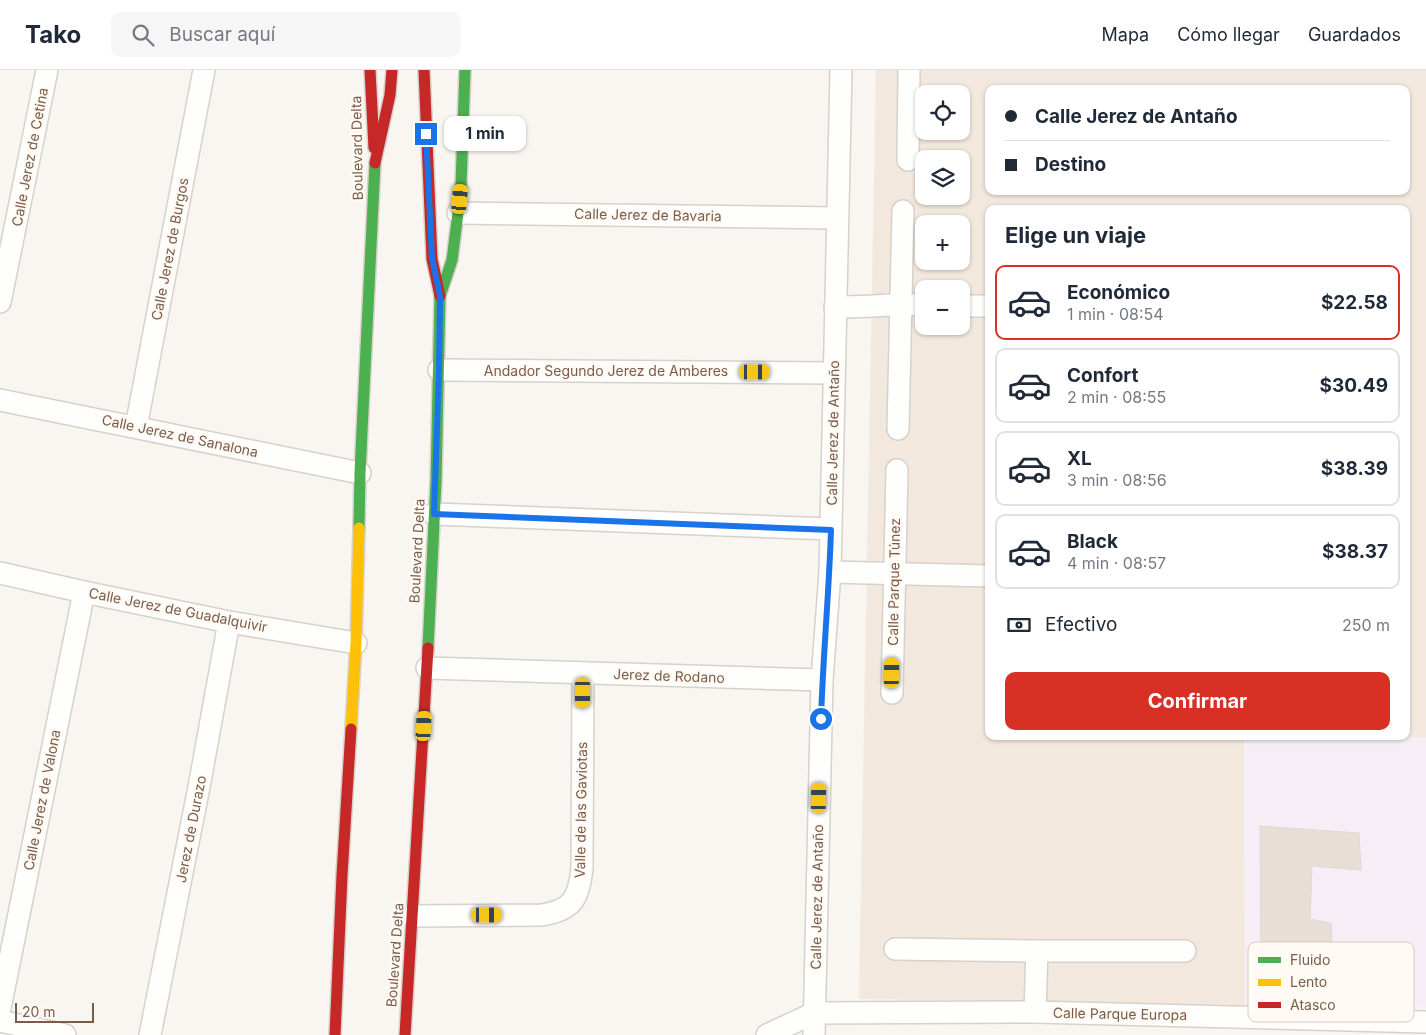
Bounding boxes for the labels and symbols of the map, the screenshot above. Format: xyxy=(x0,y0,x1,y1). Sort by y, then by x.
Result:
street label: Calle Jerez de Cetina xyxy=(8,86,51,228)
street label: Boulevard Delta xyxy=(347,96,366,201)
callout: 1 min xyxy=(444,116,526,152)
route end xyxy=(415,123,437,145)
street label: Calle Jerez de Burgos xyxy=(147,176,192,322)
car xyxy=(451,183,468,215)
street label: Calle Jerez de Bavaria xyxy=(574,205,722,224)
street label: Calle Jerez de Antaño xyxy=(823,360,842,506)
street label: Andador Segundo Jerez de Amberes xyxy=(484,362,728,379)
car xyxy=(740,365,770,380)
street label: Calle Jerez de Sanalona xyxy=(100,411,260,460)
street label: Boulevard Delta xyxy=(405,498,428,604)
street label: Calle Parque Túnez xyxy=(884,518,903,646)
street label: Calle Jerez de Guadalquivir xyxy=(87,584,269,635)
car xyxy=(884,658,899,688)
street label: Jerez de Rodano xyxy=(613,665,725,686)
car xyxy=(575,678,590,708)
route start xyxy=(810,708,832,730)
car xyxy=(415,711,432,741)
street label: Calle Jerez de Valona xyxy=(20,728,64,872)
street label: Valle de las Gaviotas xyxy=(571,742,590,878)
street label: Jerez de Durazo xyxy=(172,774,209,884)
car xyxy=(811,783,826,813)
street label: Calle Jerez de Antaño xyxy=(807,824,826,970)
street label: Boulevard Delta xyxy=(382,902,407,1008)
car xyxy=(472,908,502,923)
legend xyxy=(1248,942,1414,1022)
text: Fluido xyxy=(1290,951,1330,968)
text: Lento xyxy=(1290,973,1327,990)
text: Atasco xyxy=(1290,996,1336,1013)
scale bar xyxy=(15,1000,94,1023)
street label: Calle Parque Europa xyxy=(1053,1004,1187,1023)

